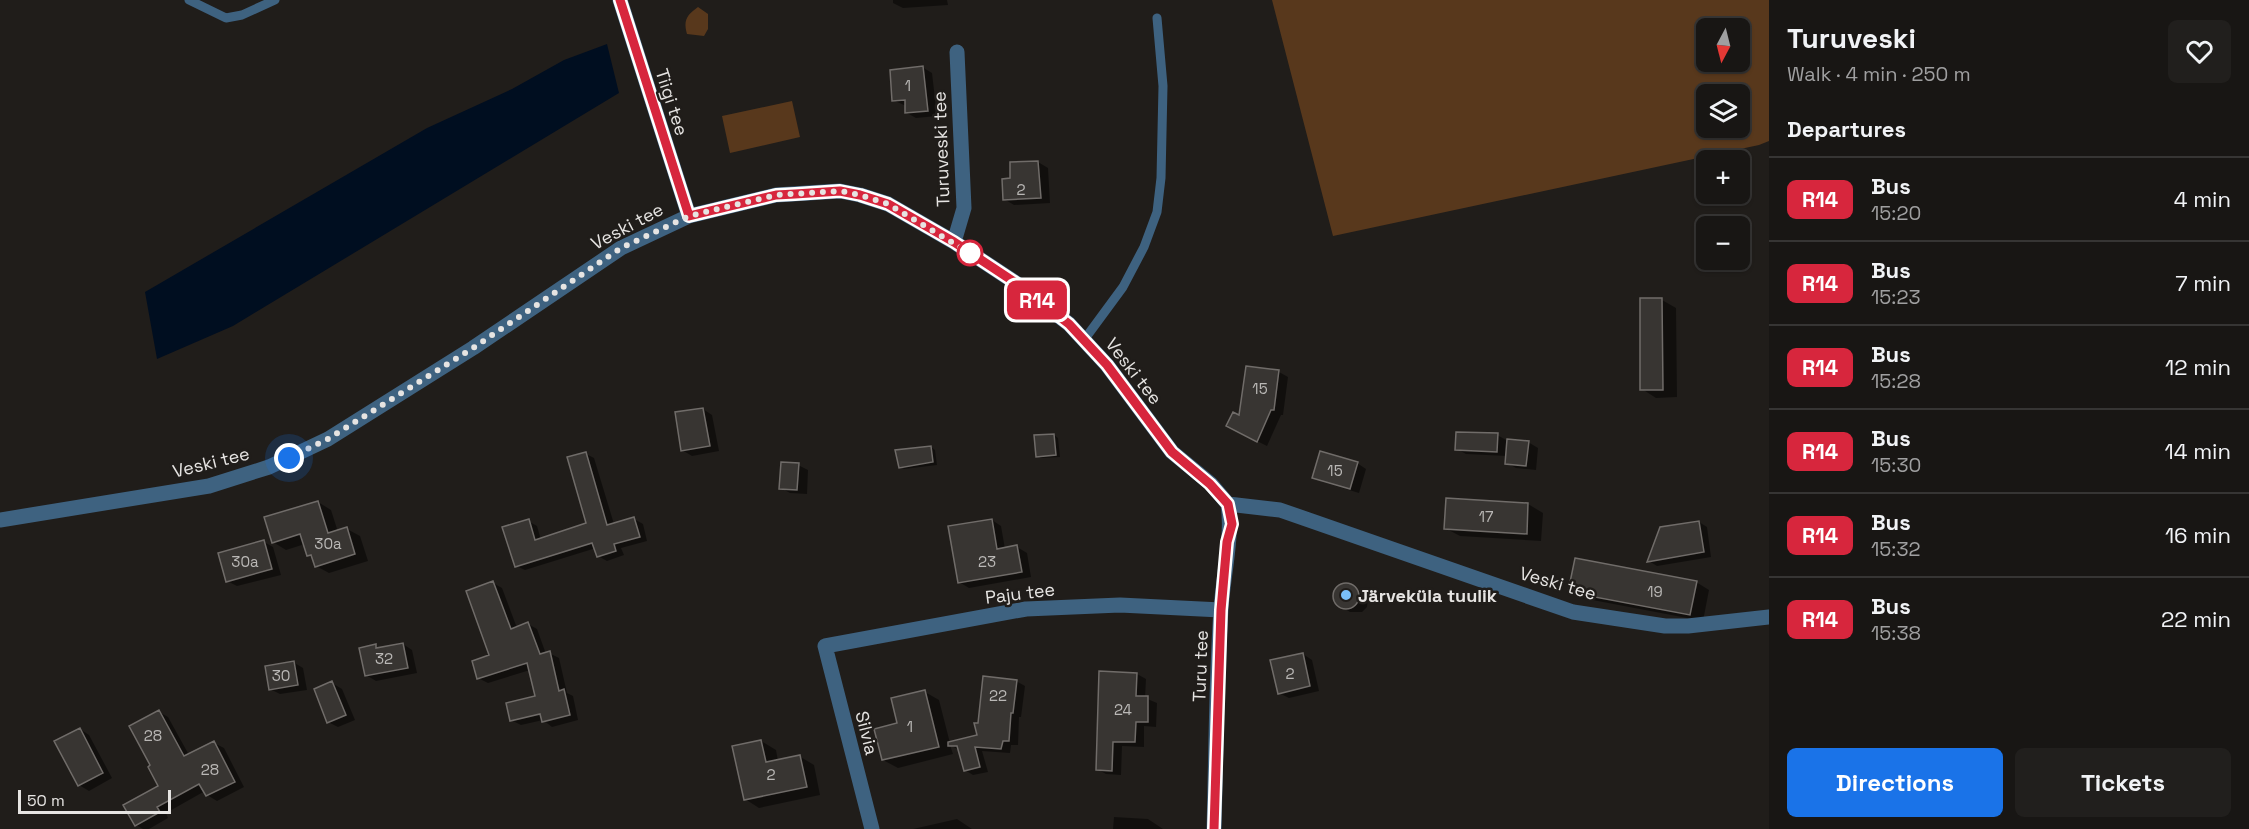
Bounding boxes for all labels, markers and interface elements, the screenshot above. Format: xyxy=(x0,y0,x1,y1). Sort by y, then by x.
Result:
north arrow xyxy=(1696,18,1750,72)
map controls xyxy=(1696,18,1750,270)
text: Turuveski xyxy=(1787,20,1916,56)
button: heart xyxy=(2168,20,2231,83)
text: Walk · 4 min · 250 m xyxy=(1787,61,1971,87)
street label: Tiigi tee xyxy=(650,66,694,138)
house number: 1 xyxy=(905,76,911,95)
button: layers xyxy=(1696,84,1750,138)
street label: Turuveski tee xyxy=(927,91,955,207)
text: Departures xyxy=(1787,115,1906,143)
button: + xyxy=(1696,150,1750,204)
text: Bus xyxy=(1871,172,1911,200)
house number: 2 xyxy=(1016,180,1026,199)
text: 4 min xyxy=(2174,185,2231,213)
text: R14 xyxy=(1802,186,1838,213)
street label: Veski tee xyxy=(587,197,667,255)
text: 15:20 xyxy=(1871,200,1921,226)
button: − xyxy=(1696,216,1750,270)
unlabelled marker xyxy=(957,240,983,266)
text: Bus xyxy=(1871,256,1911,284)
text: 7 min xyxy=(2175,269,2231,297)
text: R14 xyxy=(1802,270,1838,297)
line badge: R14 xyxy=(1002,280,1072,320)
text: 15:23 xyxy=(1871,284,1920,310)
text: R14 xyxy=(1019,287,1055,314)
street label: Veski tee xyxy=(1101,333,1167,409)
text: Bus xyxy=(1871,340,1911,368)
text: 12 min xyxy=(2165,353,2231,381)
text: R14 xyxy=(1802,354,1838,381)
text: 15:28 xyxy=(1871,368,1921,394)
house number: 15 xyxy=(1252,379,1268,398)
text: Bus xyxy=(1871,424,1911,452)
text: 14 min xyxy=(2165,437,2231,465)
text: R14 xyxy=(1802,438,1838,465)
street label: Veski tee xyxy=(170,441,252,483)
your location xyxy=(274,443,304,473)
text: 15:30 xyxy=(1871,452,1921,478)
house number: 15 xyxy=(1327,461,1343,480)
house number: 17 xyxy=(1479,507,1493,526)
text: Bus xyxy=(1871,508,1911,536)
text: 16 min xyxy=(2165,521,2231,549)
text: R14 xyxy=(1802,522,1838,549)
house number: 30a xyxy=(314,534,342,553)
text: 15:32 xyxy=(1871,536,1921,562)
house number: 30a xyxy=(231,552,259,571)
house number: 23 xyxy=(978,552,996,571)
street label: Veski tee xyxy=(1517,561,1599,605)
street label: Paju tee xyxy=(984,577,1056,609)
house number: 19 xyxy=(1647,582,1663,601)
place label: Järveküla tuulik xyxy=(1358,584,1497,607)
marker: Järveküla tuulik xyxy=(1339,588,1353,602)
text: Bus xyxy=(1871,592,1911,620)
text: 22 min xyxy=(2161,605,2231,633)
text: R14 xyxy=(1802,606,1838,633)
text: 15:38 xyxy=(1871,620,1921,646)
street label: Turu tee xyxy=(1187,630,1213,702)
house number: 32 xyxy=(375,649,393,668)
house number: 2 xyxy=(1285,664,1295,683)
house number: 30 xyxy=(272,666,290,685)
house number: 22 xyxy=(989,686,1007,705)
house number: 24 xyxy=(1114,700,1132,719)
street label: Silvia xyxy=(850,709,884,757)
house number: 1 xyxy=(907,717,913,736)
house number: 28 xyxy=(144,726,162,745)
button: Directions xyxy=(1787,748,2003,817)
button: Tickets xyxy=(2015,748,2231,817)
house number: 28 xyxy=(201,760,219,779)
house number: 2 xyxy=(766,765,776,784)
scale bar xyxy=(18,787,171,814)
text: 50 m xyxy=(27,790,65,811)

